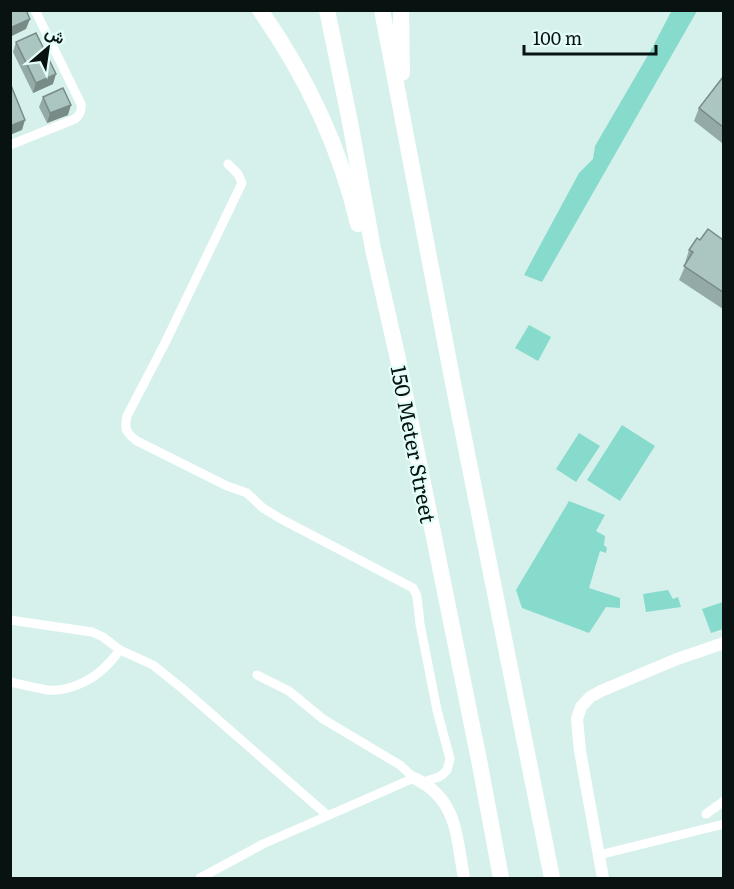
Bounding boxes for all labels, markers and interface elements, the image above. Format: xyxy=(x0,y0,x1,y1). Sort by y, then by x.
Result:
north arrow xyxy=(18,18,78,78)
scale bar xyxy=(524,18,656,56)
text: ش xyxy=(42,19,70,49)
text: 100 m xyxy=(533,24,582,51)
street label: 150 Meter Street xyxy=(385,362,446,526)

